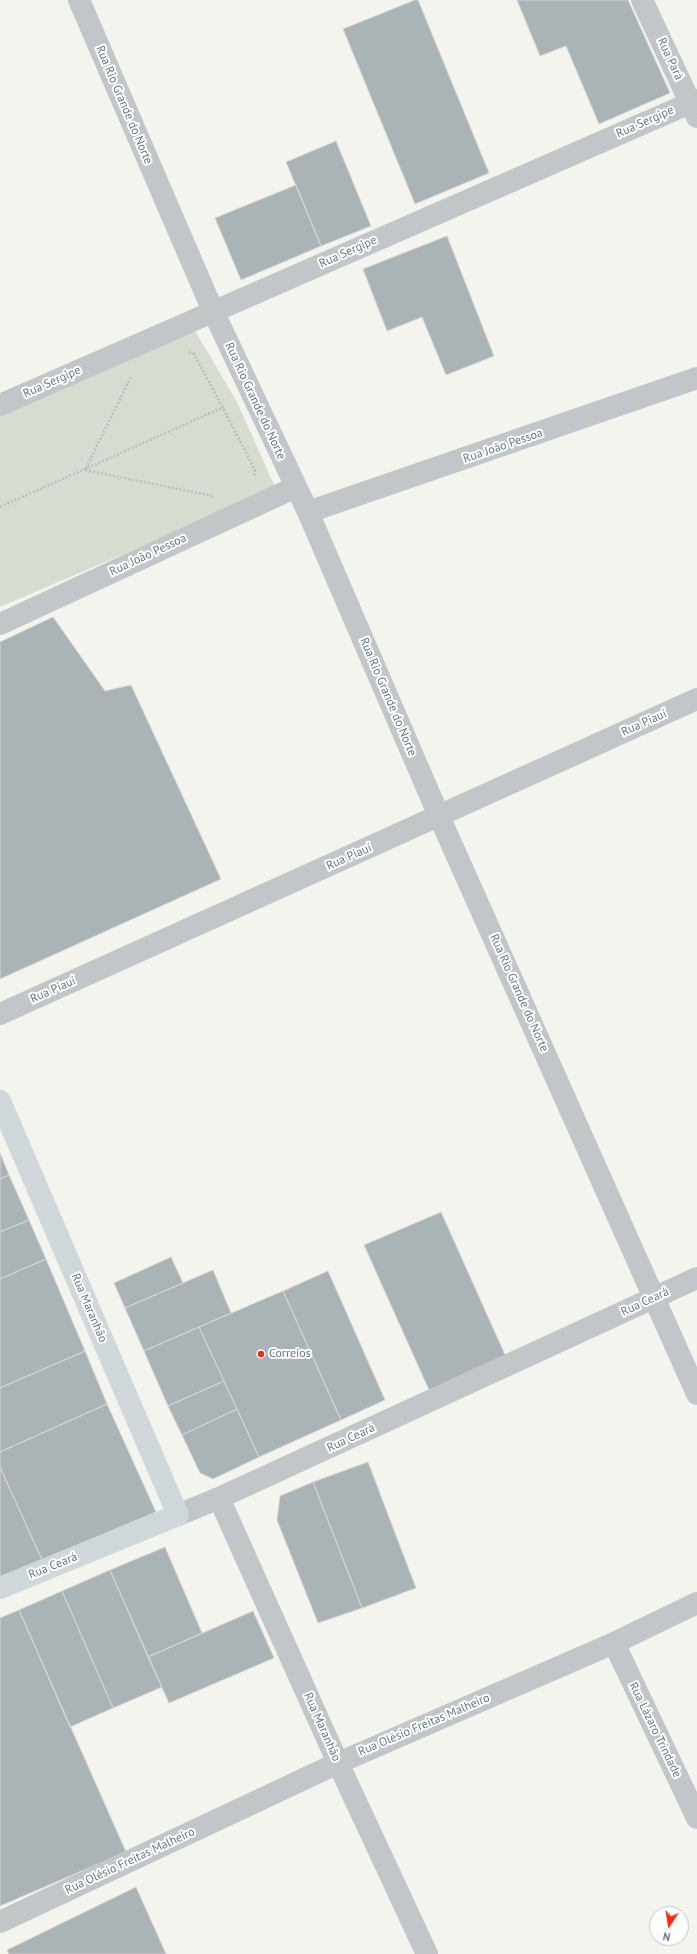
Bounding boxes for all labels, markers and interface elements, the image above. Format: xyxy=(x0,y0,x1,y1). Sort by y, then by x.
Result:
street label: Rua Pará xyxy=(654,36,686,82)
street label: Rua Rio Grande do Norte xyxy=(92,44,156,166)
street label: Rua Sergipe xyxy=(614,103,676,141)
street label: Rua Sergipe xyxy=(317,233,379,271)
street label: Rua Rio Grande do Norte xyxy=(222,340,288,462)
street label: Rua Sergipe xyxy=(21,363,83,401)
street label: Rua João Pessoa xyxy=(461,426,545,466)
street label: Rua João Pessoa xyxy=(107,531,189,579)
street label: Rua Rio Grande do Norte xyxy=(356,636,420,758)
street label: Rua Piauí xyxy=(619,707,669,739)
street label: Rua Piauí xyxy=(324,841,374,873)
street label: Rua Rio Grande do Norte xyxy=(487,932,551,1054)
street label: Rua Piauí xyxy=(28,974,78,1006)
street label: Rua Maranhão xyxy=(68,1271,110,1345)
street label: Rua Ceará xyxy=(619,1285,671,1319)
place label: Correios xyxy=(269,1347,311,1361)
marker: Correios xyxy=(256,1349,266,1359)
street label: Rua Ceará xyxy=(325,1421,377,1455)
street label: Rua Ceará xyxy=(27,1550,79,1582)
street label: Rua Lázaro Trindade xyxy=(626,1680,684,1780)
street label: Rua Maranhão xyxy=(300,1690,344,1764)
street label: Rua Olésio Freitas Malheiro xyxy=(356,1691,492,1759)
street label: Rua Olésio Freitas Malheiro xyxy=(63,1825,197,1897)
north arrow xyxy=(649,1906,689,1946)
text: N xyxy=(662,1929,672,1944)

